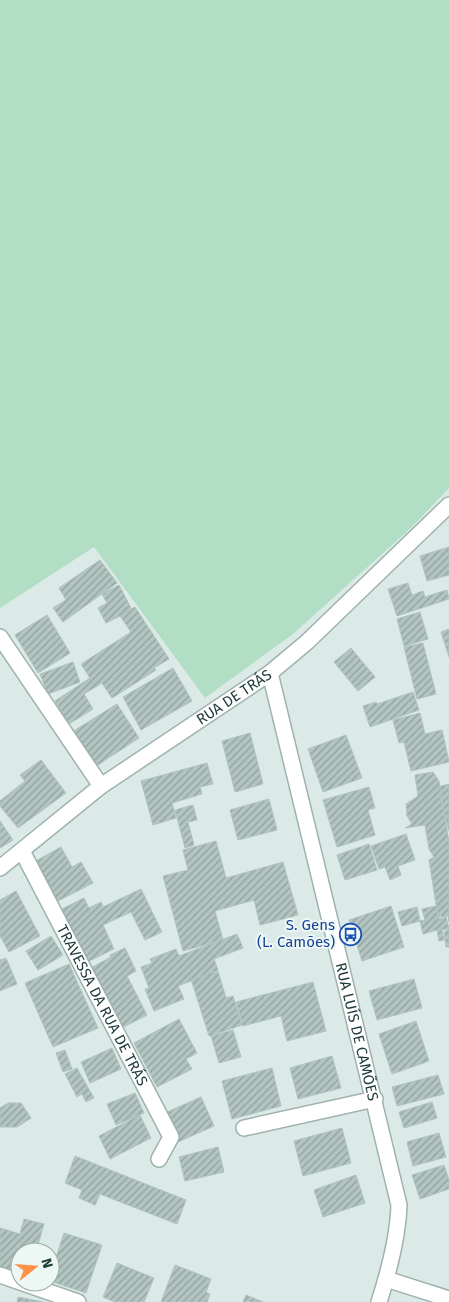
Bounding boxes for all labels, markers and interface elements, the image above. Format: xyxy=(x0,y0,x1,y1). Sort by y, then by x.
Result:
street label: RUA DE TRÁS xyxy=(193,666,275,729)
place label: S. Gens (L. Camões) xyxy=(257,916,335,951)
street label: TRAVESSA DA RUA DE TRÁS xyxy=(53,922,152,1089)
bus stop icon: S. Gens (L. Camões) xyxy=(339,922,363,946)
street label: RUA LUÍS DE CAMÕES xyxy=(332,961,382,1103)
north arrow xyxy=(10,1242,60,1292)
text: N xyxy=(37,1256,56,1270)

